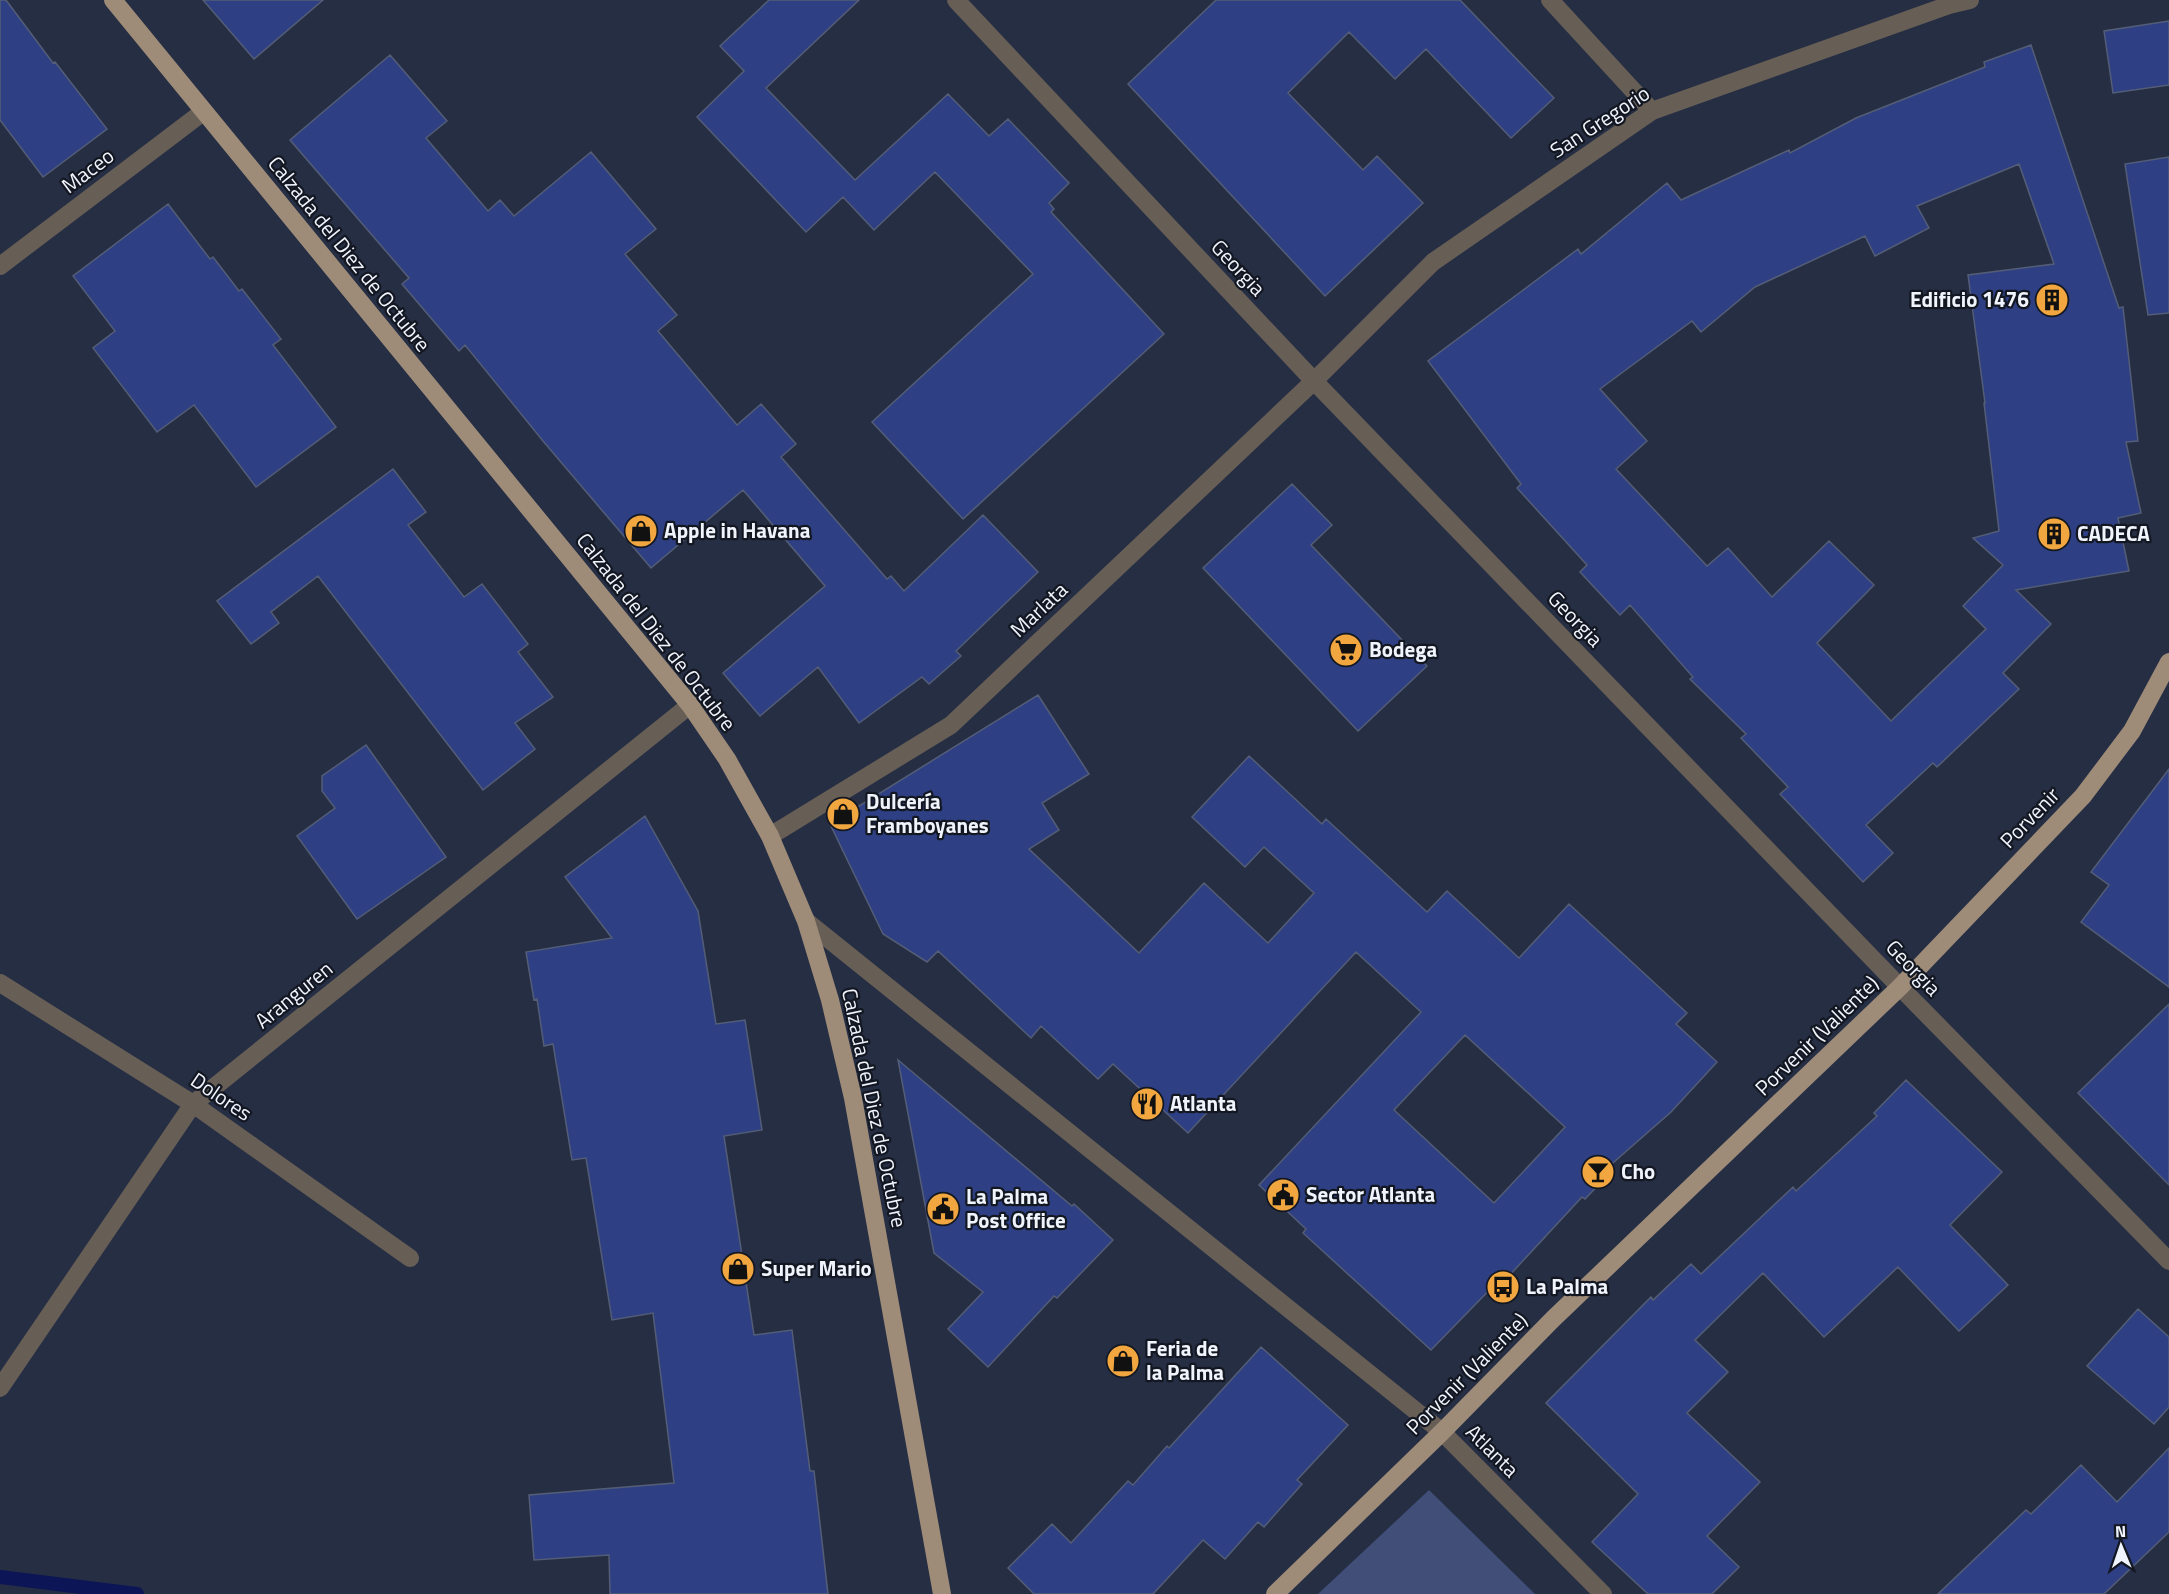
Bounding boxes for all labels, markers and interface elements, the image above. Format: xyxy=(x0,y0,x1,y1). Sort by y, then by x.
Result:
street label: San Gregorio xyxy=(1543,77,1656,165)
street label: Maceo xyxy=(54,140,121,201)
street label: Calzada del Diez de Octubre xyxy=(261,149,439,358)
street label: Georgia xyxy=(1204,232,1274,303)
building icon: Edificio 1476 xyxy=(2034,282,2070,318)
place label: Edificio 1476 xyxy=(1910,283,2029,315)
shop icon: Apple in Havana xyxy=(623,513,659,549)
place label: Apple in Havana xyxy=(664,514,811,546)
building icon: CADECA xyxy=(2036,516,2072,552)
place label: CADECA xyxy=(2077,517,2150,549)
street label: Calzada del Diez de Octubre xyxy=(569,525,744,737)
street label: Marlata xyxy=(1002,574,1075,644)
street label: Georgia xyxy=(1541,583,1611,654)
supermarket icon: Bodega xyxy=(1328,632,1364,668)
place label: Bodega xyxy=(1369,633,1437,665)
street label: Porvenir xyxy=(1992,779,2067,855)
place label: Dulcería Framboyanes xyxy=(866,785,989,841)
shop icon: Dulcería Framboyanes xyxy=(825,796,861,832)
street label: Georgia xyxy=(1879,932,1949,1003)
street label: Aranguren xyxy=(247,953,339,1036)
street label: Porvenir (Valiente) xyxy=(1747,968,1885,1103)
street label: Calzada del Diez de Octubre xyxy=(834,985,916,1230)
street label: Dolores xyxy=(184,1064,259,1128)
restaurant icon: Atlanta xyxy=(1129,1086,1165,1122)
place label: Atlanta xyxy=(1170,1087,1237,1119)
bar icon: Cho xyxy=(1580,1154,1616,1190)
place label: Cho xyxy=(1621,1155,1655,1187)
public building icon: Sector Atlanta xyxy=(1265,1177,1301,1213)
place label: Sector Atlanta xyxy=(1306,1178,1435,1210)
place label: La Palma Post Office xyxy=(966,1180,1066,1236)
public building icon: La Palma Post Office xyxy=(925,1191,961,1227)
shop icon: Super Mario xyxy=(720,1251,756,1287)
place label: Super Mario xyxy=(761,1252,872,1284)
bus stop icon: La Palma xyxy=(1485,1269,1521,1305)
place label: La Palma xyxy=(1526,1270,1609,1302)
street label: Porvenir (Valiente) xyxy=(1398,1305,1535,1442)
place label: Feria de la Palma xyxy=(1146,1332,1224,1388)
shop icon: Feria de la Palma xyxy=(1105,1343,1141,1379)
street label: Atlanta xyxy=(1459,1416,1527,1485)
north arrow xyxy=(2091,1516,2151,1576)
text: N xyxy=(2115,1519,2126,1543)

